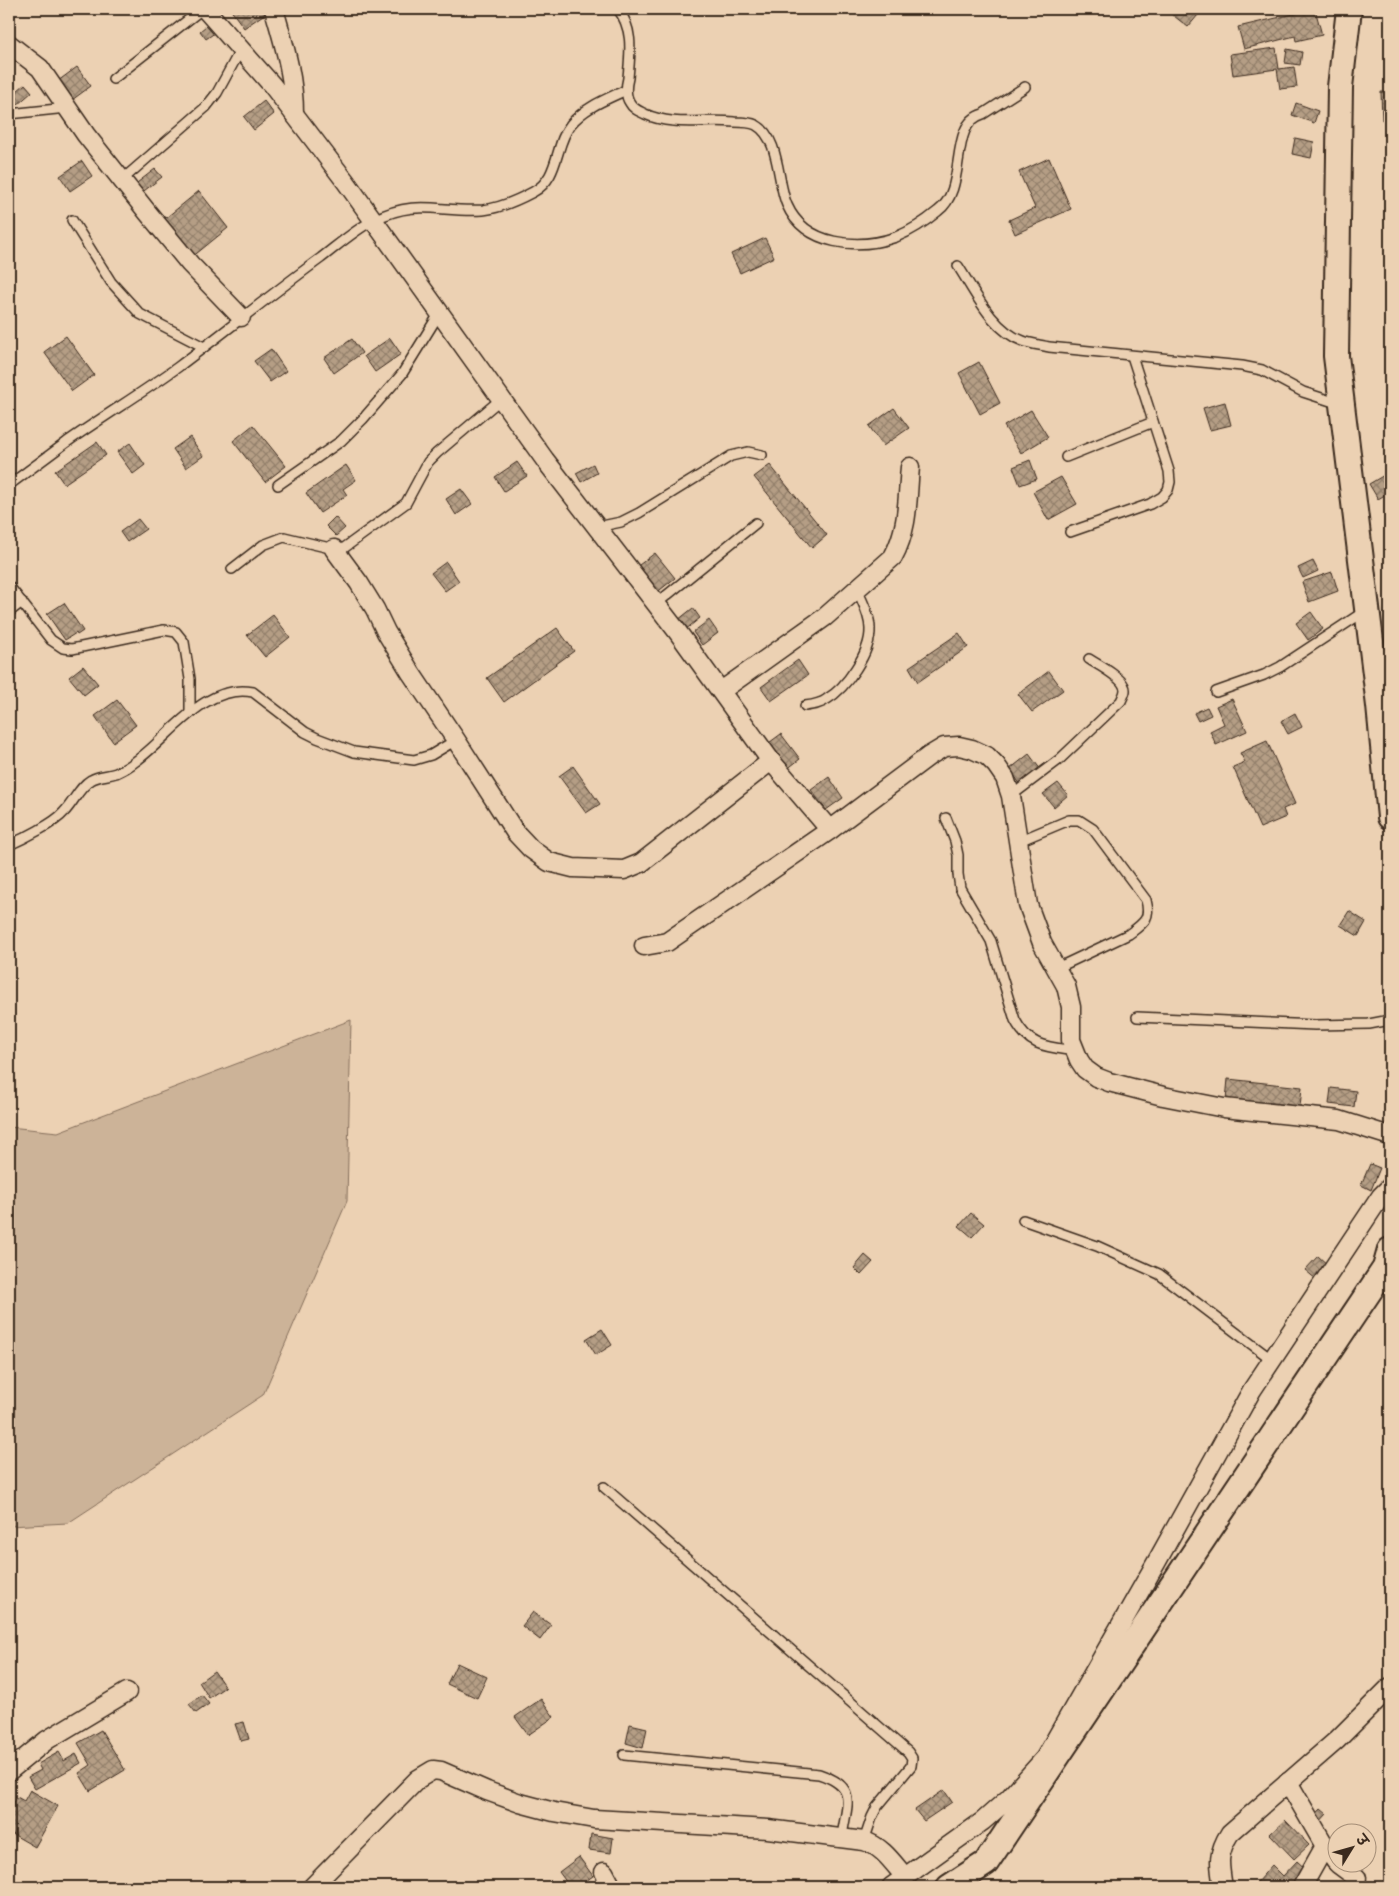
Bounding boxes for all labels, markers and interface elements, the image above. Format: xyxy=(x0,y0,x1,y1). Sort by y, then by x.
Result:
north arrow xyxy=(1326,1824,1376,1874)
text: उ xyxy=(1350,1828,1375,1851)

